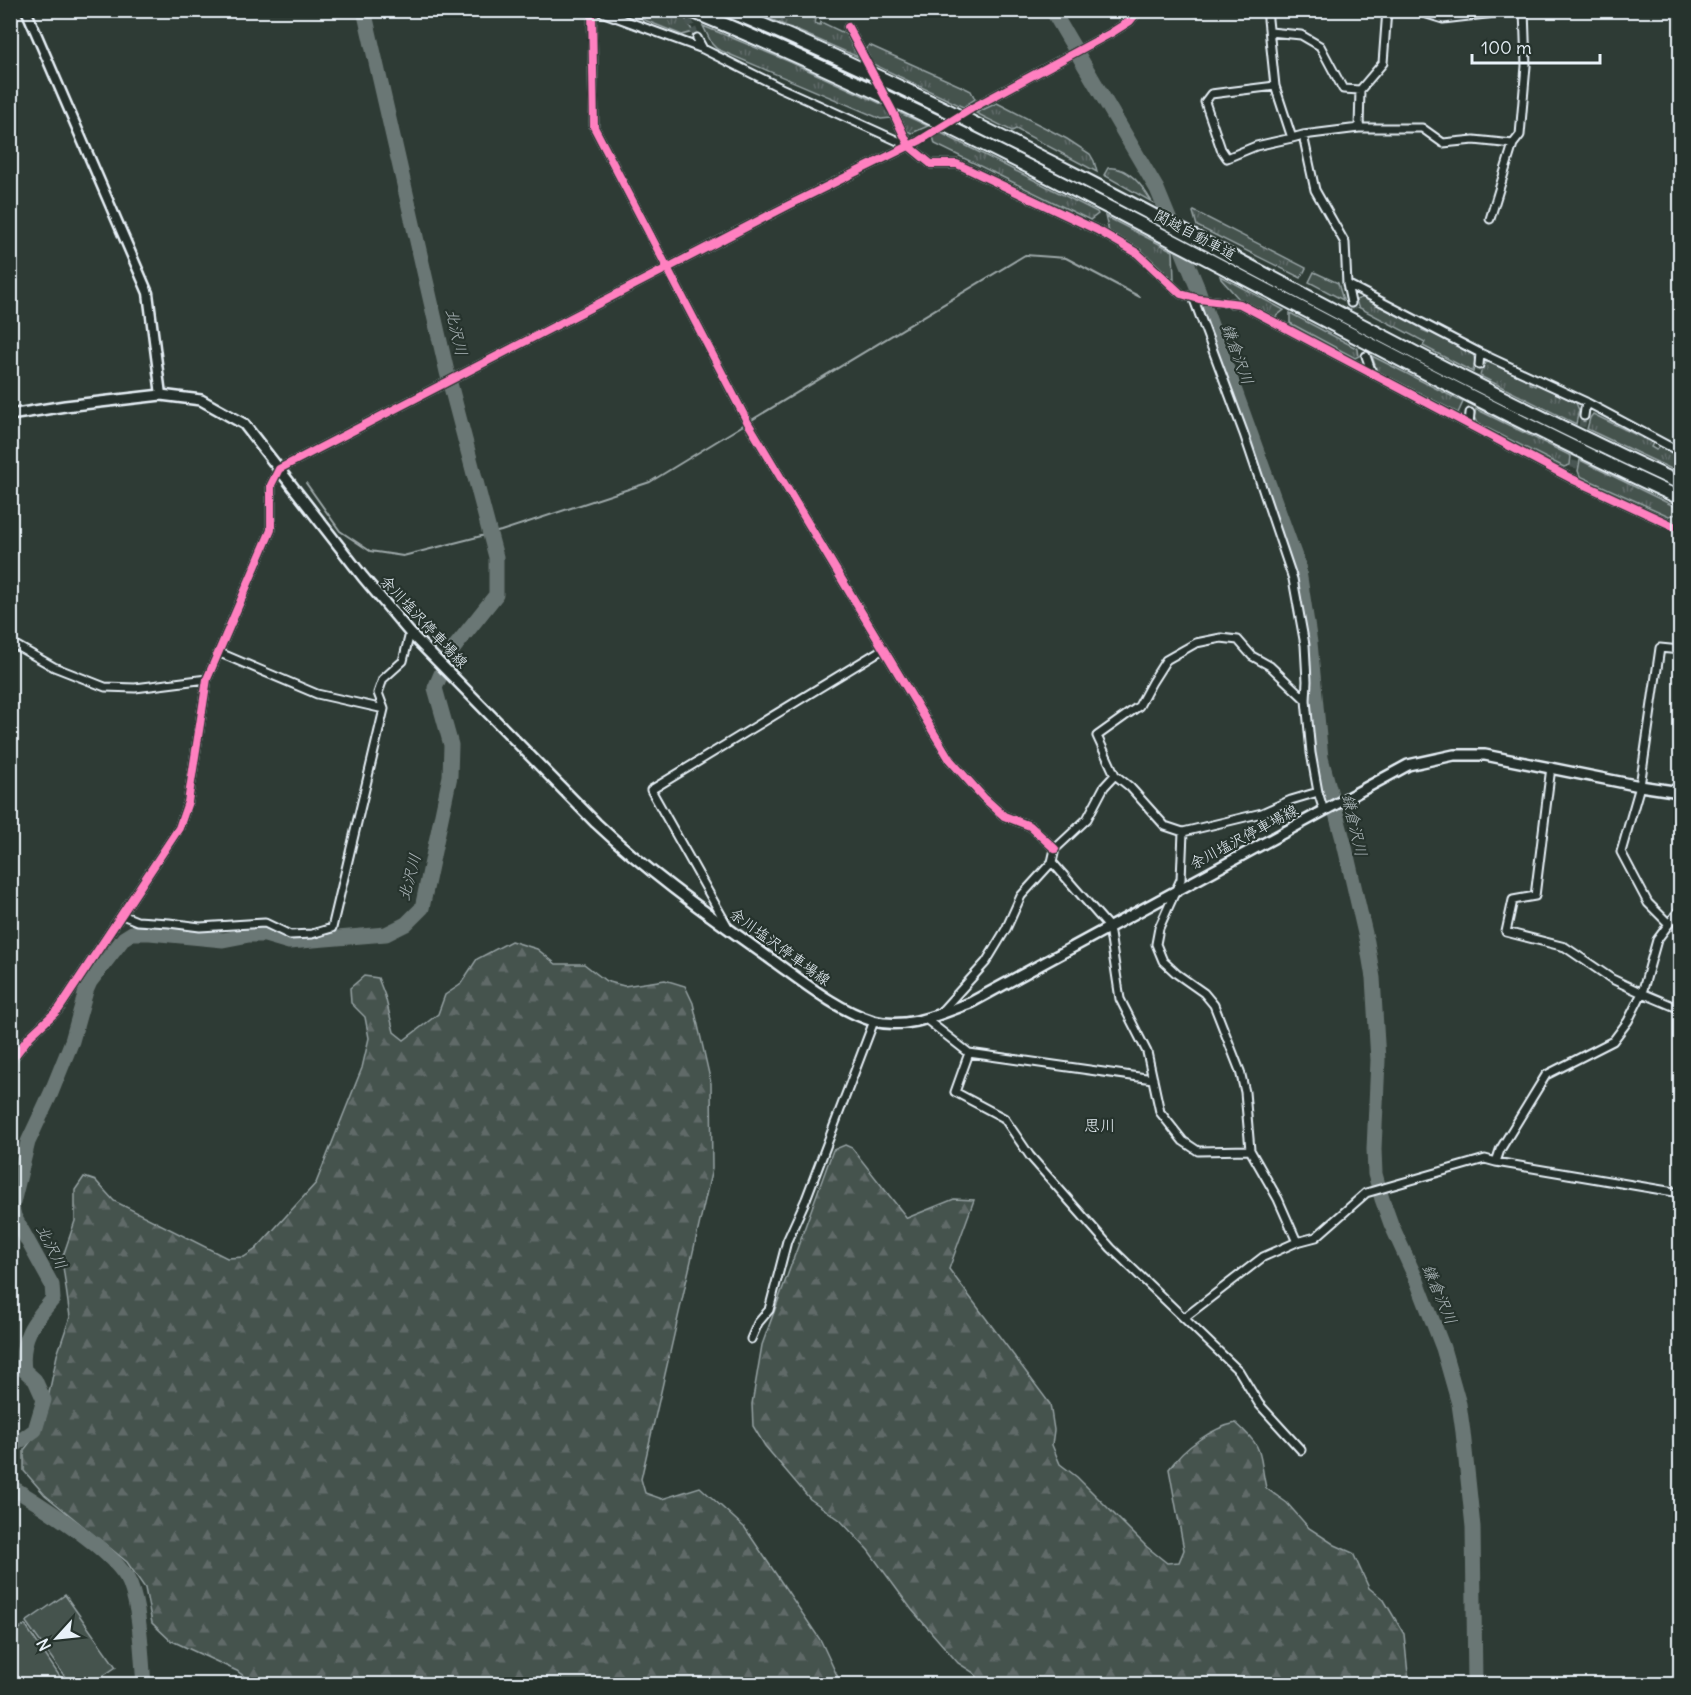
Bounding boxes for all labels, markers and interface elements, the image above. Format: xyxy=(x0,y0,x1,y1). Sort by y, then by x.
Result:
scale bar xyxy=(1472,27,1600,65)
text: 100 m xyxy=(1481,36,1532,59)
street label: 関越自動車道 xyxy=(1151,205,1239,264)
water label: 北沢川 xyxy=(442,306,472,358)
water label: 鎌倉沢川 xyxy=(1218,321,1258,387)
street label: 余川塩沢停車場線 xyxy=(376,571,472,672)
water label: 鎌倉沢川 xyxy=(1338,792,1372,858)
street label: 余川塩沢停車場線 xyxy=(1186,800,1301,873)
water label: 北沢川 xyxy=(393,851,425,903)
street label: 余川塩沢停車場線 xyxy=(726,904,834,990)
district label: 思川 xyxy=(1084,1115,1116,1135)
water label: 北沢川 xyxy=(32,1221,72,1273)
water label: 鎌倉沢川 xyxy=(1418,1261,1462,1327)
north arrow xyxy=(27,1608,87,1668)
text: N xyxy=(32,1635,55,1654)

